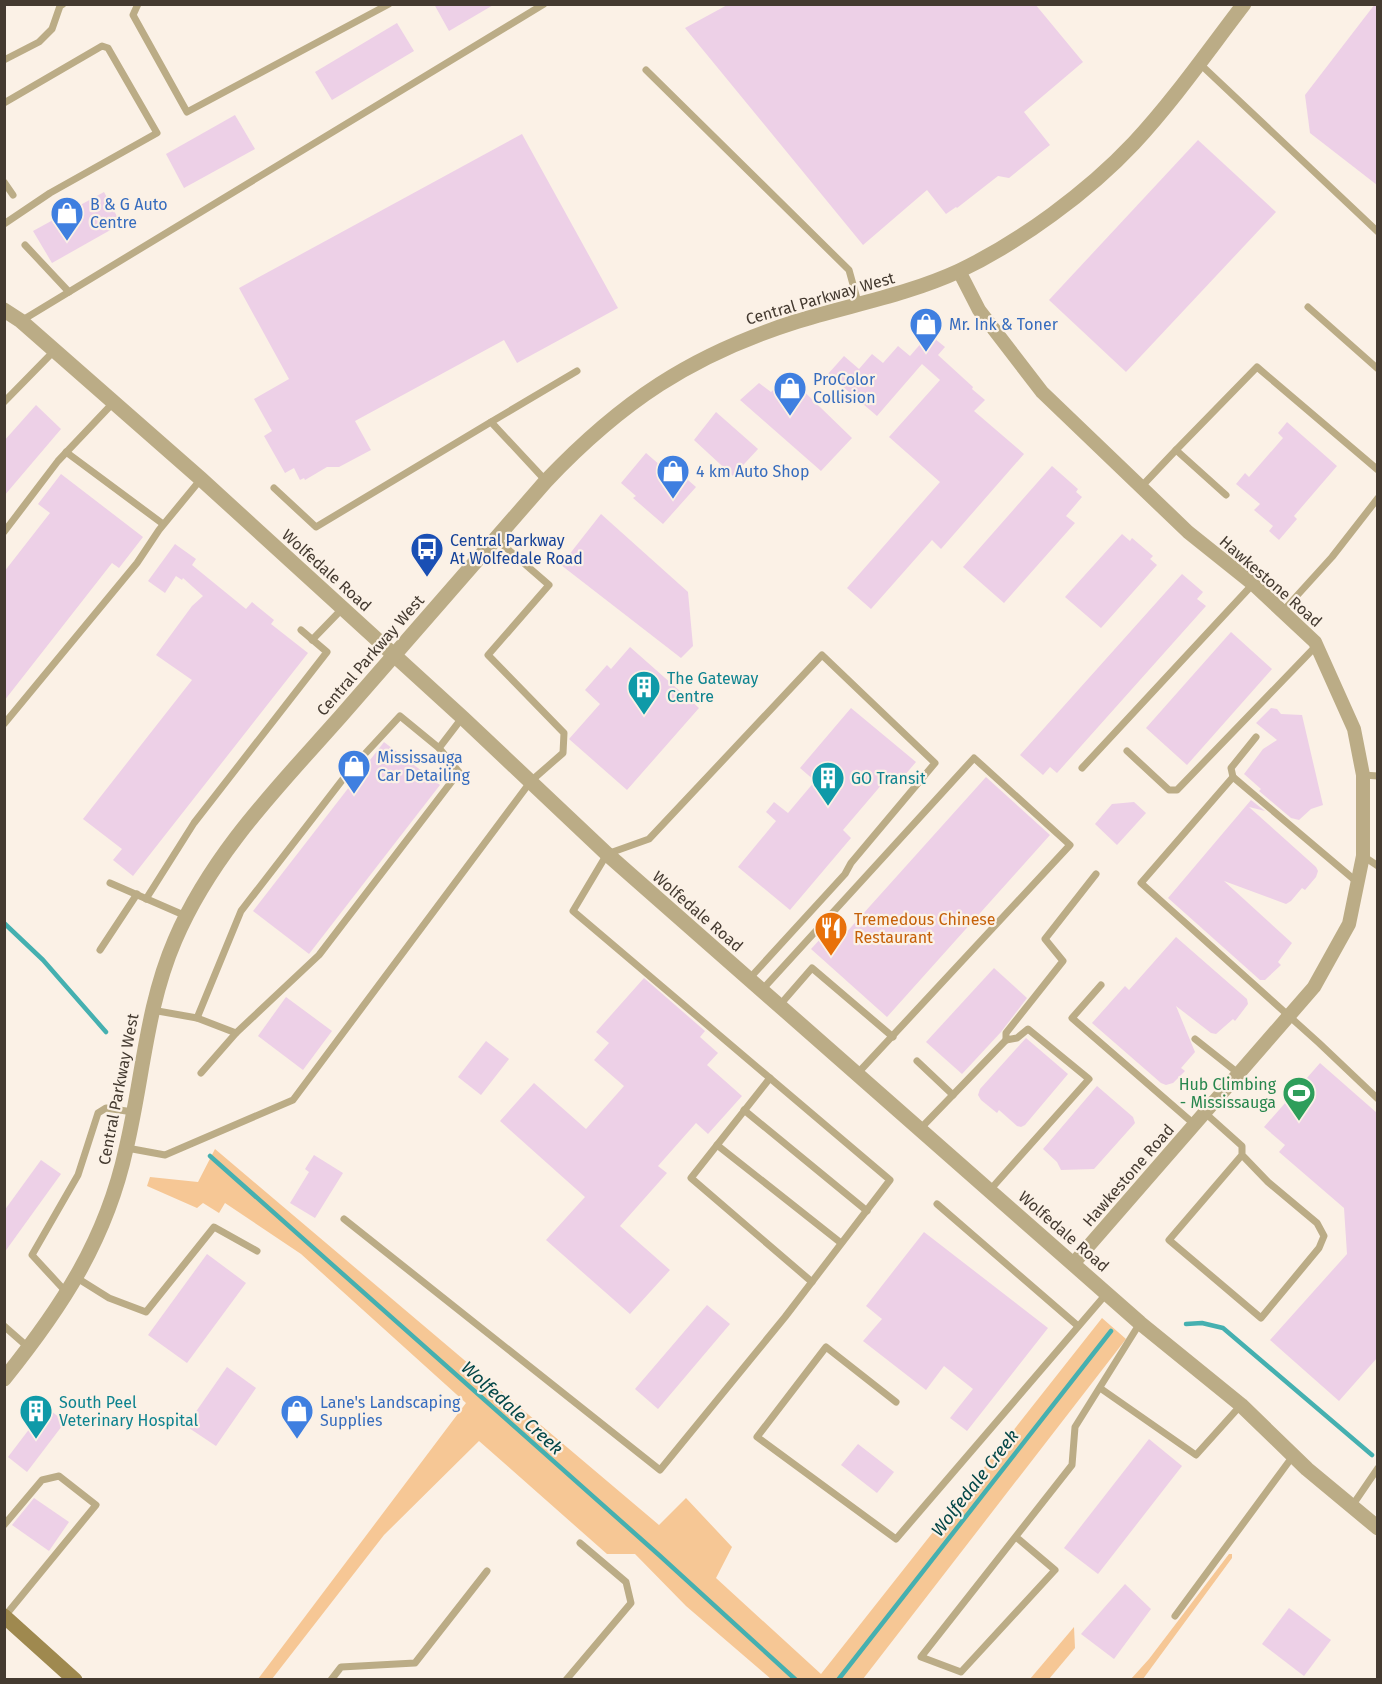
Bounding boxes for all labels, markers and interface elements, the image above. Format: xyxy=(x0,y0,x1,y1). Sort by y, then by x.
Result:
shop icon: B & G Auto Centre xyxy=(49,195,85,242)
place label: B & G Auto Centre xyxy=(90,195,168,232)
street label: Central Parkway West xyxy=(744,268,897,329)
shop icon: Mr. Ink & Toner xyxy=(908,306,944,353)
place label: Mr. Ink & Toner xyxy=(949,315,1059,334)
shop icon: ProColor Collision xyxy=(772,370,808,417)
place label: ProColor Collision xyxy=(813,370,876,407)
shop icon: 4 km Auto Shop xyxy=(655,453,691,500)
place label: 4 km Auto Shop xyxy=(696,462,809,481)
street label: Wolfedale Road xyxy=(278,525,375,615)
bus stop icon: Central Parkway At Wolfedale Road xyxy=(409,531,445,578)
place label: Central Parkway At Wolfedale Road xyxy=(450,531,583,568)
street label: Hawkestone Road xyxy=(1216,532,1326,631)
street label: Central Parkway West xyxy=(313,591,428,720)
building icon: The Gateway Centre xyxy=(626,669,662,716)
place label: The Gateway Centre xyxy=(667,669,758,706)
shop icon: Mississauga Car Detailing xyxy=(336,748,372,795)
place label: Mississauga Car Detailing xyxy=(377,748,470,785)
building icon: GO Transit xyxy=(810,760,846,807)
place label: GO Transit xyxy=(851,769,926,788)
street label: Wolfedale Road xyxy=(649,867,747,956)
restaurant icon: Tremedous Chinese Restaurant xyxy=(813,910,849,957)
place label: Tremedous Chinese Restaurant xyxy=(854,910,996,947)
street label: Central Parkway West xyxy=(94,1011,143,1166)
place label: Hub Climbing - Mississauga xyxy=(1179,1075,1277,1112)
sports icon: Hub Climbing - Mississauga xyxy=(1281,1075,1317,1122)
street label: Hawkestone Road xyxy=(1079,1120,1178,1230)
street label: Wolfedale Road xyxy=(1015,1187,1113,1276)
water label: Wolfedale Creek xyxy=(457,1357,568,1460)
building icon: South Peel Veterinary Hospital xyxy=(18,1393,54,1440)
place label: South Peel Veterinary Hospital xyxy=(59,1393,198,1430)
shop icon: Lane's Landscaping Supplies xyxy=(279,1393,315,1440)
place label: Lane's Landscaping Supplies xyxy=(320,1393,461,1430)
water label: Wolfedale Creek xyxy=(927,1425,1024,1541)

